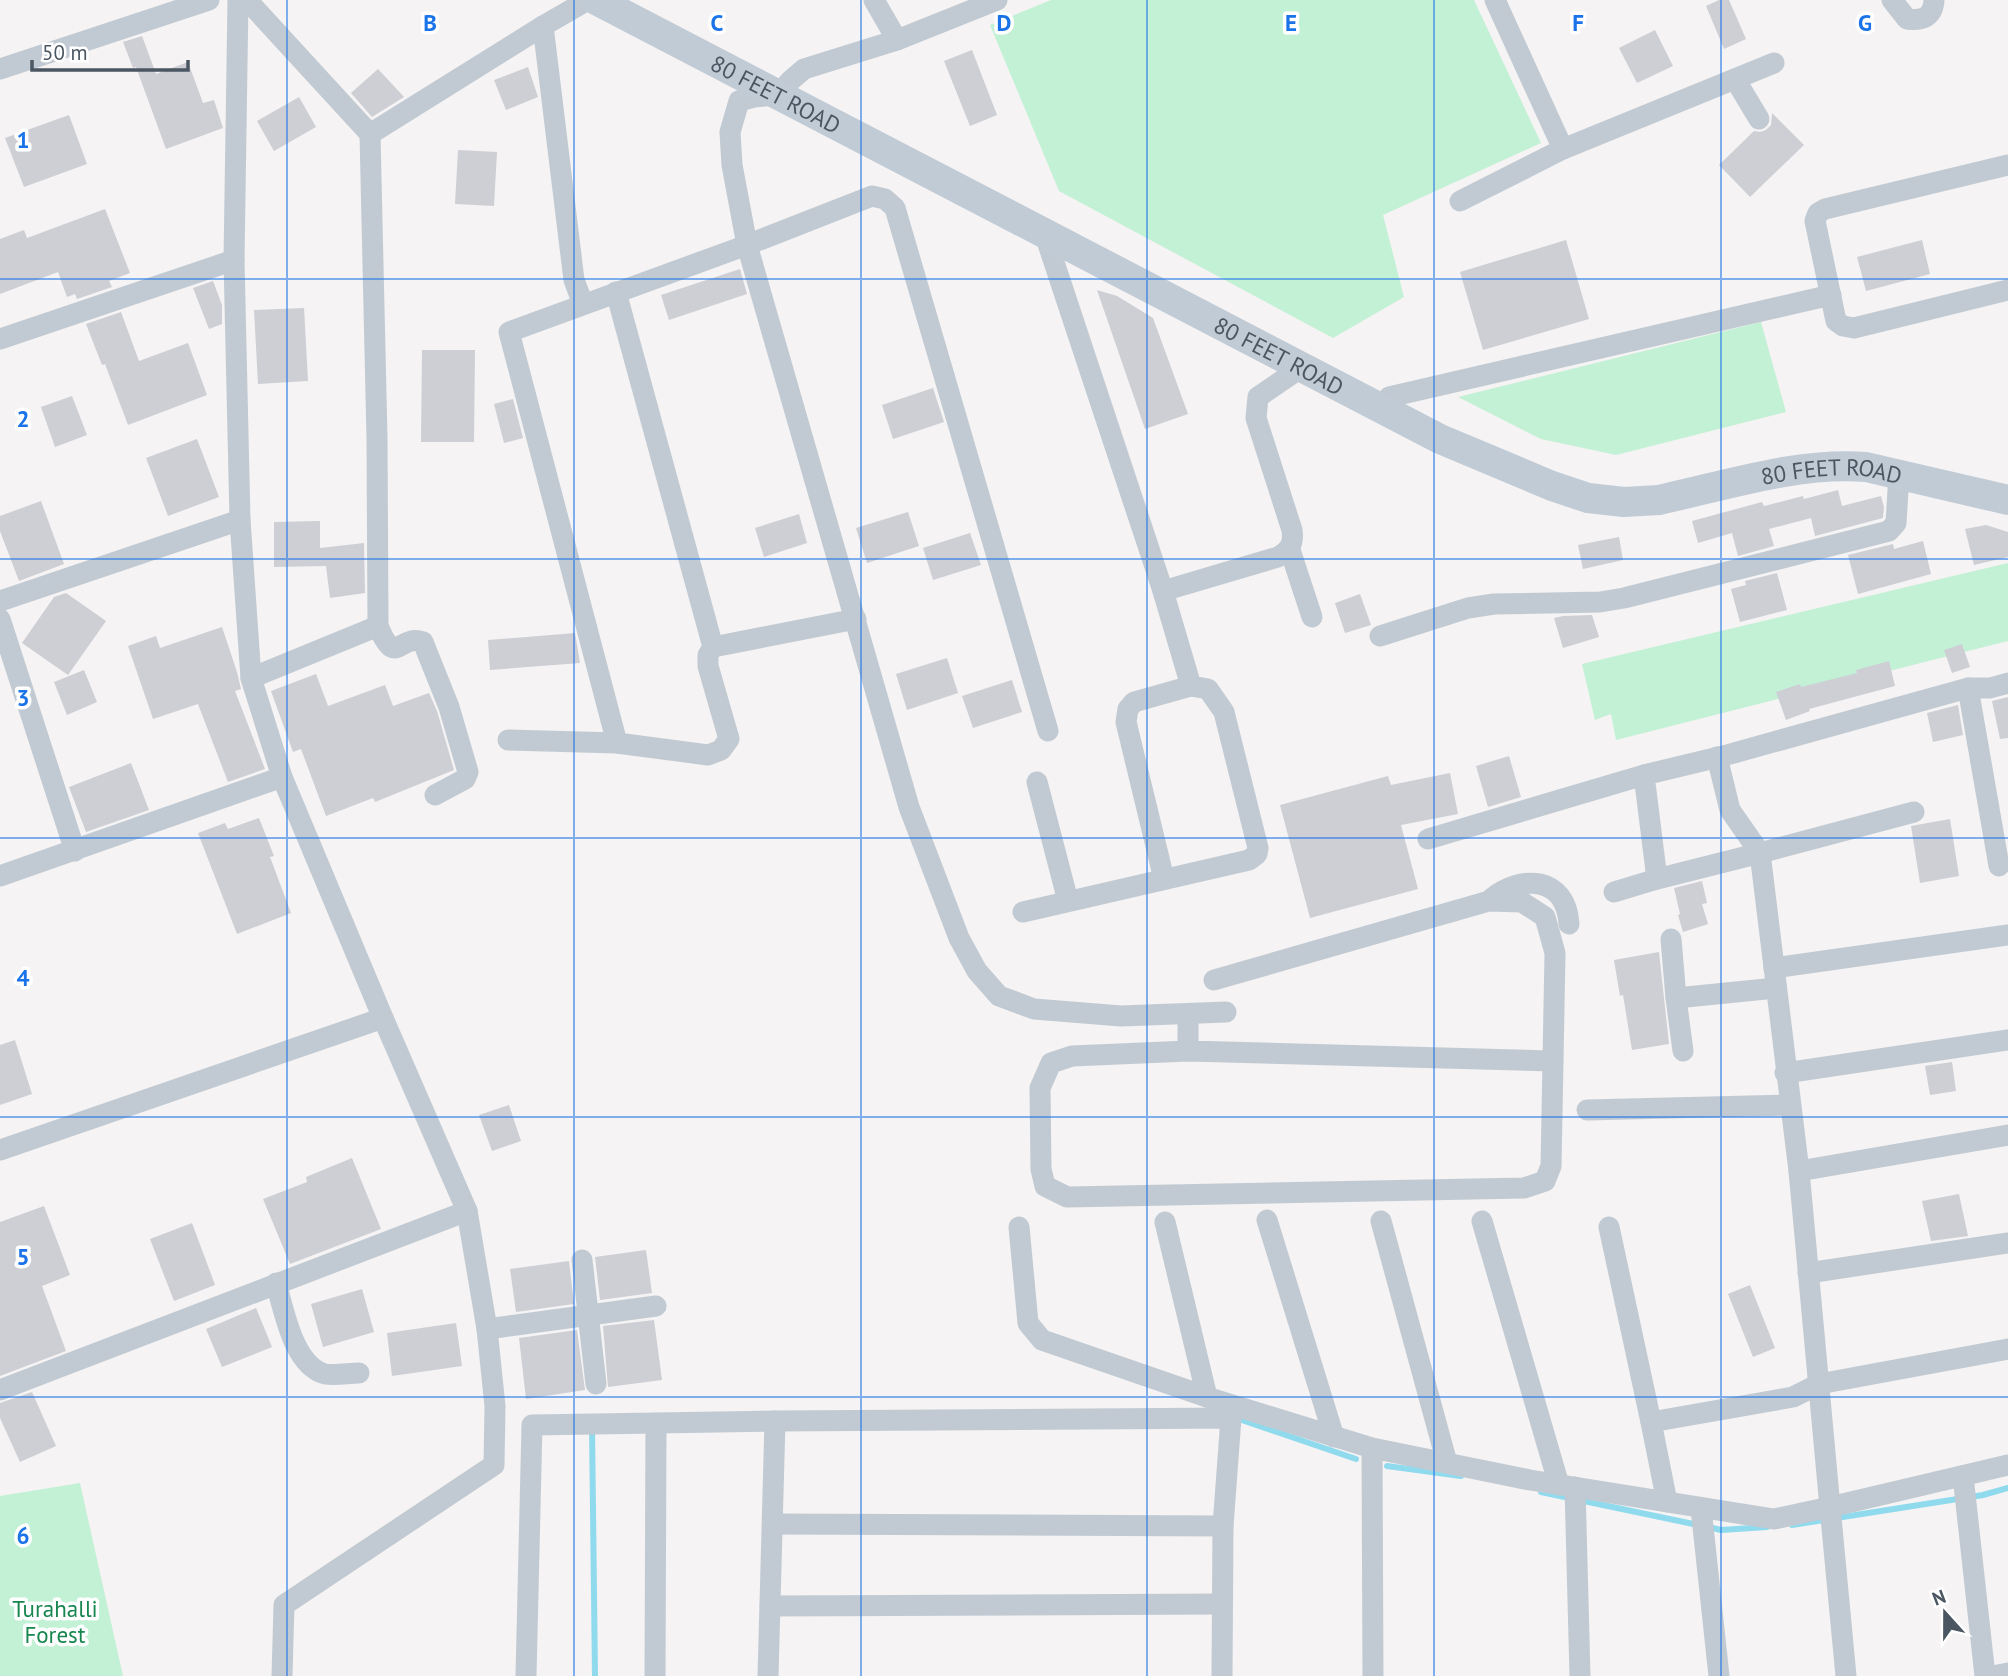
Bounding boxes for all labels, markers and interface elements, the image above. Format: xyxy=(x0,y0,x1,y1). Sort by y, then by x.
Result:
text: B xyxy=(423,8,437,37)
text: C xyxy=(711,8,724,37)
text: D xyxy=(997,8,1011,37)
text: E xyxy=(1285,8,1297,37)
text: F xyxy=(1572,8,1584,37)
text: G xyxy=(1858,8,1872,37)
scale bar xyxy=(32,28,187,72)
text: 50 m xyxy=(42,39,88,66)
street label: 80 FEET ROAD xyxy=(706,48,846,139)
text: 1 xyxy=(16,125,30,154)
street label: 80 FEET ROAD xyxy=(1209,310,1349,401)
text: 2 xyxy=(16,404,30,433)
street label: 80 FEET ROAD xyxy=(1758,451,1905,490)
text: 3 xyxy=(16,683,30,712)
text: 4 xyxy=(16,963,30,992)
text: 5 xyxy=(16,1242,30,1271)
text: 6 xyxy=(16,1521,30,1550)
north arrow xyxy=(1910,1578,1980,1648)
text: N xyxy=(1929,1584,1949,1611)
park label: Turahalli Forest xyxy=(12,1594,98,1649)

